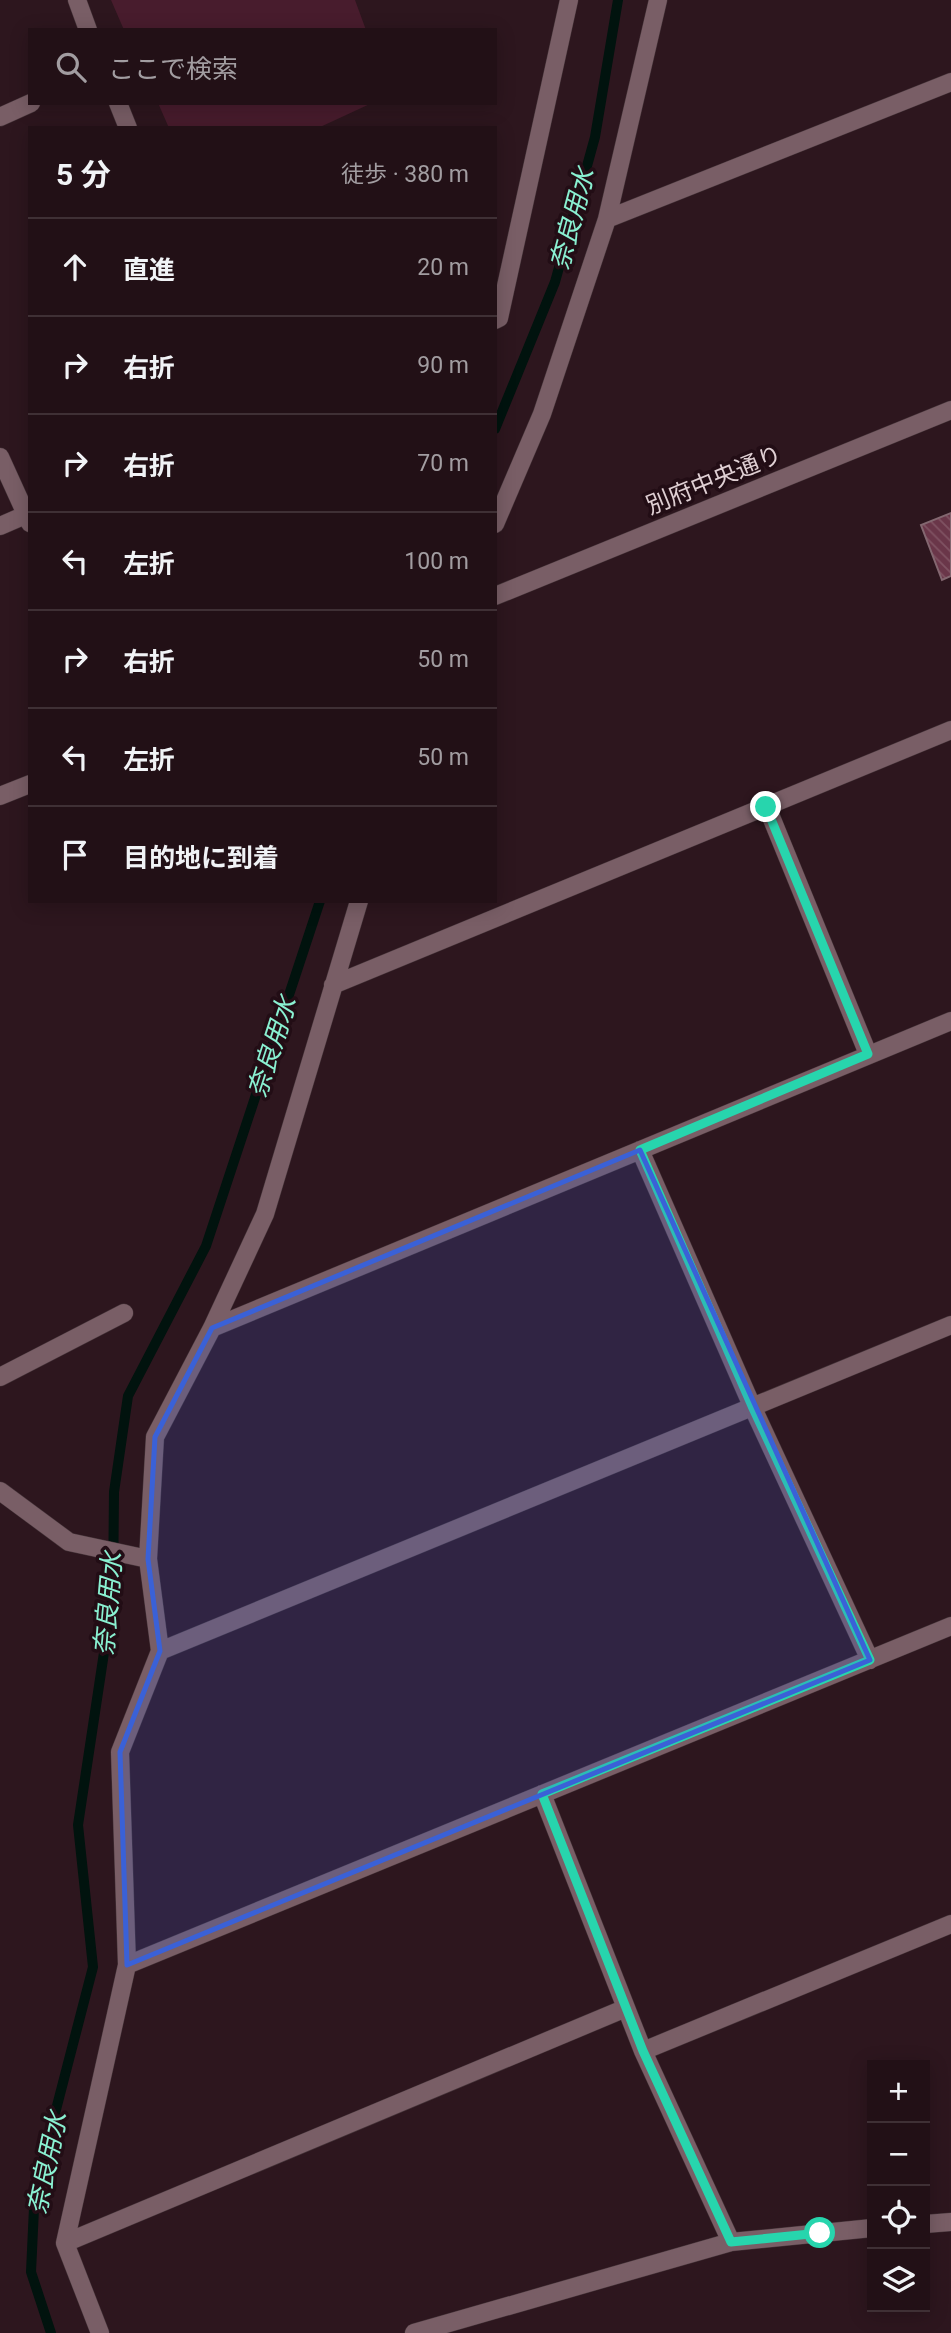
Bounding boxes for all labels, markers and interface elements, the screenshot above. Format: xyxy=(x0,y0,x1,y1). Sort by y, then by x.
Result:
search box xyxy=(28,28,497,105)
icon: search xyxy=(52,48,90,86)
text: ここで検索 xyxy=(108,54,238,84)
text: 5 分 xyxy=(56,157,111,192)
text: 徒歩 · 380 m xyxy=(341,161,469,188)
water label: 奈良用水 xyxy=(544,162,601,273)
icon: ahead xyxy=(56,248,94,286)
text: 20 m xyxy=(417,254,469,281)
text: 直進 xyxy=(123,255,175,285)
icon: right xyxy=(56,346,94,384)
text: 90 m xyxy=(417,352,469,379)
text: 右折 xyxy=(123,353,175,383)
street label: 別府中央通り xyxy=(642,440,786,520)
icon: right xyxy=(56,444,94,482)
text: 70 m xyxy=(417,450,469,477)
text: 右折 xyxy=(123,451,175,481)
icon: left xyxy=(56,542,94,580)
text: 100 m xyxy=(404,548,469,575)
text: 左折 xyxy=(123,549,175,579)
icon: right xyxy=(56,640,94,678)
text: 50 m xyxy=(417,646,469,673)
text: 右折 xyxy=(123,647,175,677)
icon: left xyxy=(56,738,94,776)
text: 50 m xyxy=(417,744,469,771)
text: 左折 xyxy=(123,745,175,775)
route end xyxy=(750,791,781,822)
icon: arrive xyxy=(56,836,94,874)
text: 目的地に到着 xyxy=(123,843,279,873)
water label: 奈良用水 xyxy=(242,990,303,1101)
water label: 奈良用水 xyxy=(89,1548,128,1657)
map controls xyxy=(867,2060,930,2312)
button: + xyxy=(867,2060,930,2123)
water label: 奈良用水 xyxy=(22,2106,73,2217)
button: − xyxy=(867,2123,930,2186)
button: locate xyxy=(867,2186,930,2249)
route start xyxy=(804,2217,835,2248)
button: layers xyxy=(867,2249,930,2312)

